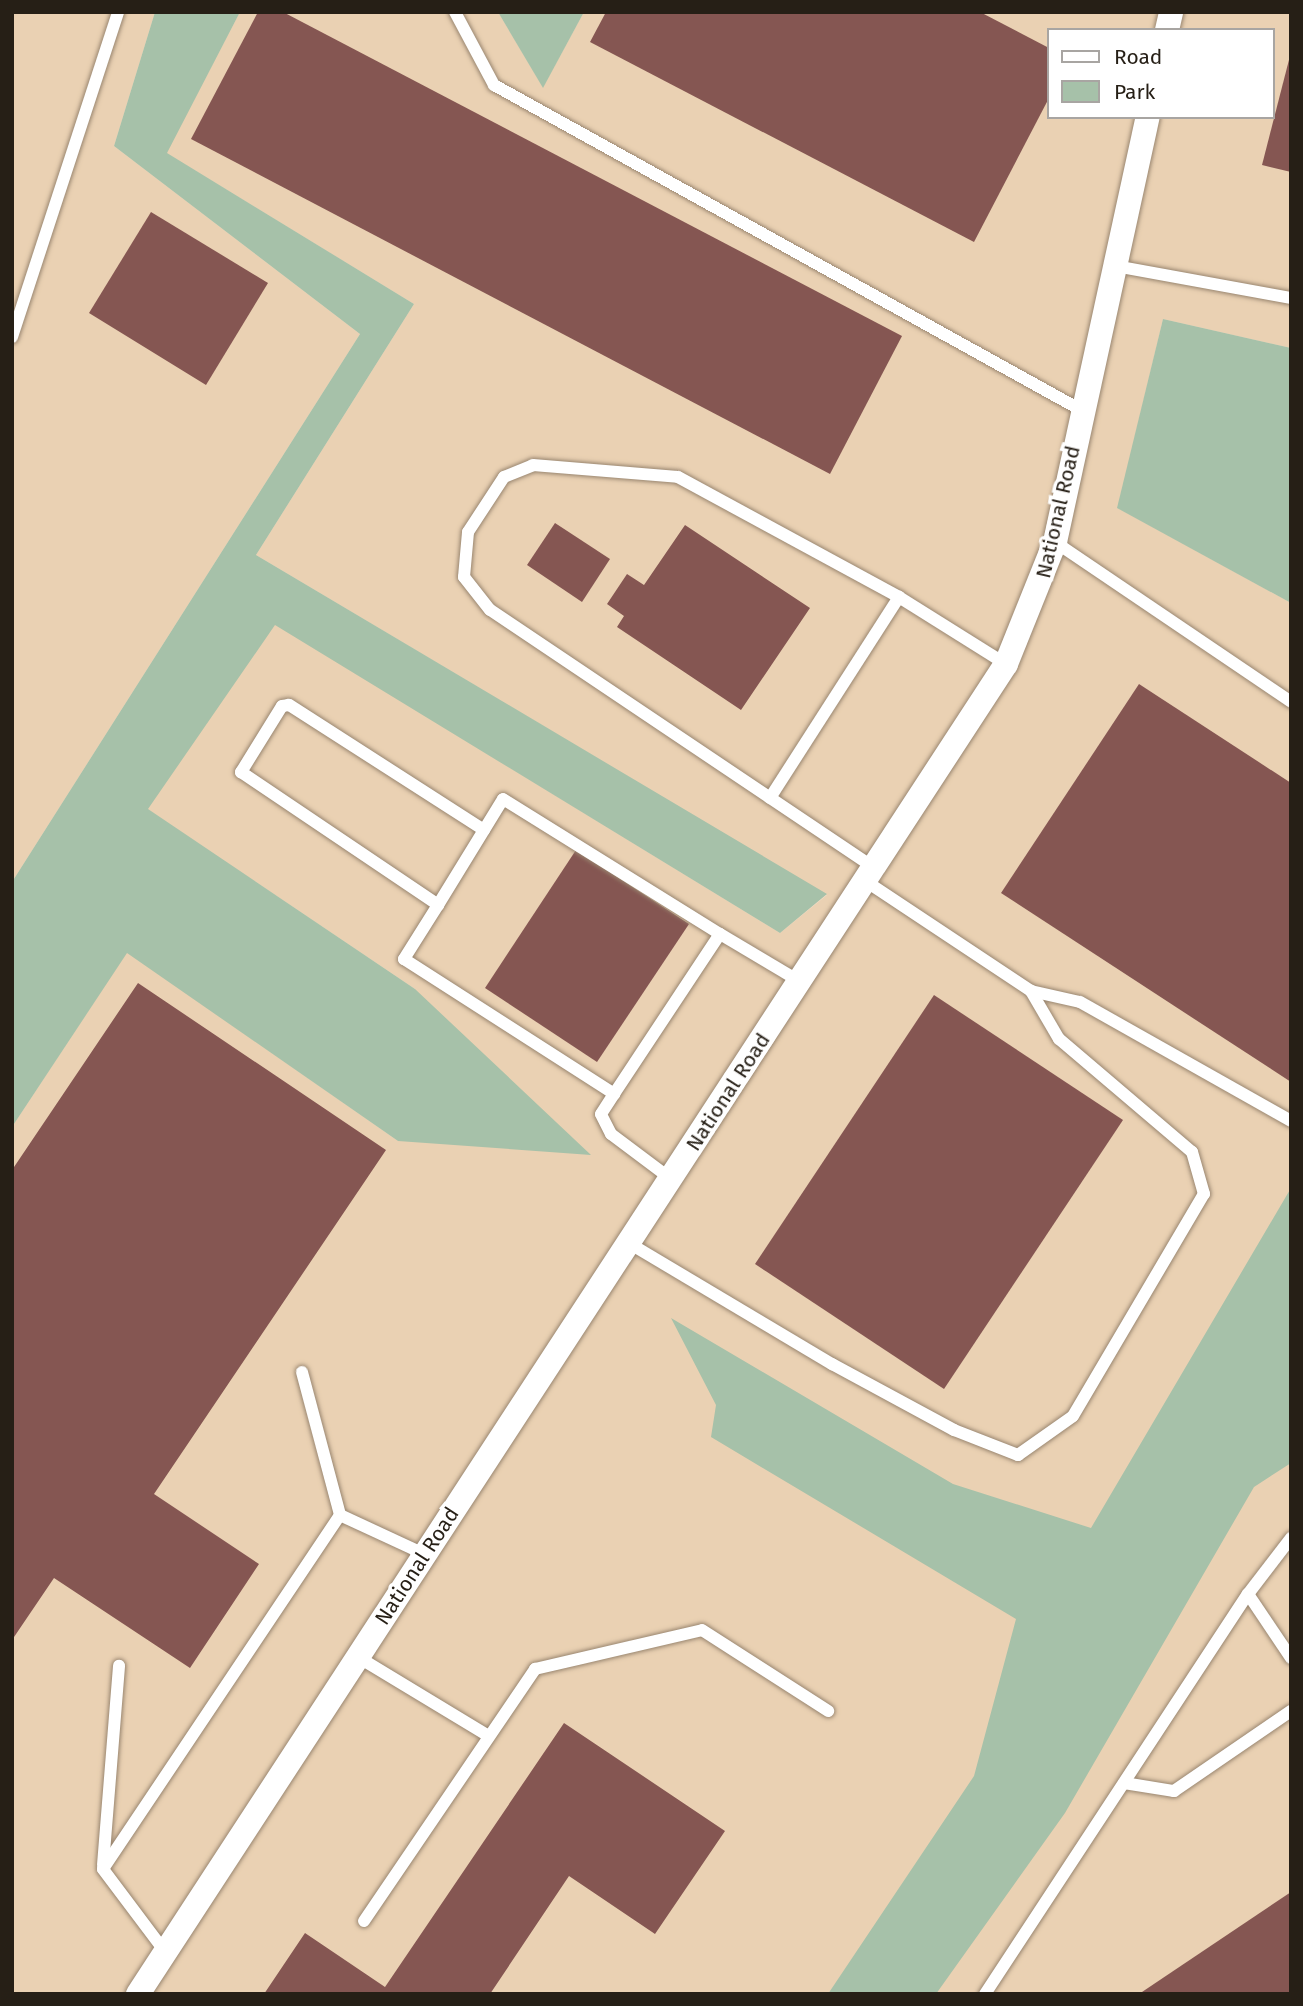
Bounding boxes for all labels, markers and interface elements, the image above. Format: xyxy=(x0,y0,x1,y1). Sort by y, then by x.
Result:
legend xyxy=(1048,28,1275,119)
text: Road xyxy=(1114,44,1162,70)
text: Park xyxy=(1114,79,1155,105)
street label: National Road xyxy=(1031,443,1085,581)
street label: National Road xyxy=(681,1028,775,1156)
street label: National Road xyxy=(370,1502,464,1630)

